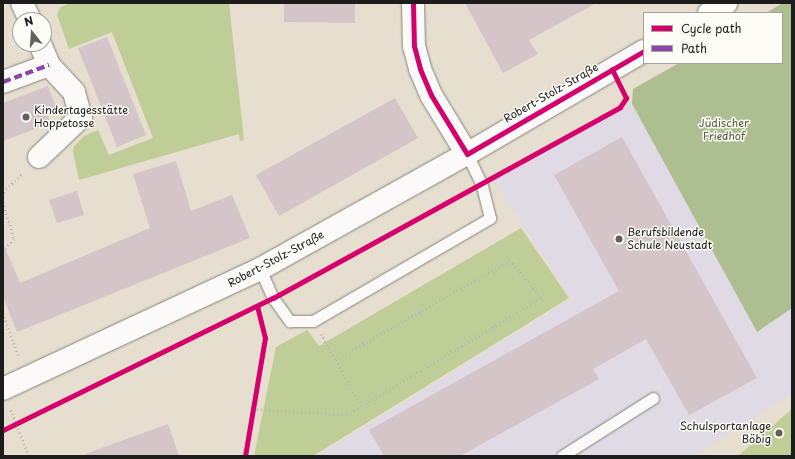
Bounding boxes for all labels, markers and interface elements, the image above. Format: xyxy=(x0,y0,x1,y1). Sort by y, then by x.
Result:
north arrow xyxy=(12,12,52,52)
text: N xyxy=(22,12,35,30)
legend xyxy=(643,12,783,64)
text: Cycle path xyxy=(681,19,742,37)
text: Path xyxy=(681,39,707,57)
street label: Robert-Stolz-Straße xyxy=(501,61,601,125)
place label: Kindertagesstätte Hoppetosse xyxy=(34,104,128,130)
marker: Kindertagesstätte Hoppetosse xyxy=(21,112,31,122)
park label: Jüdischer Friedhof xyxy=(699,117,749,143)
place label: Berufsbildende Schule Neustadt xyxy=(627,226,712,252)
street label: Robert-Stolz-Straße xyxy=(226,228,326,290)
marker: Berufsbildende Schule Neustadt xyxy=(614,234,624,244)
place label: Schulsportanlage Böbig xyxy=(680,420,771,446)
marker: Schulsportanlage Böbig xyxy=(774,428,784,438)

